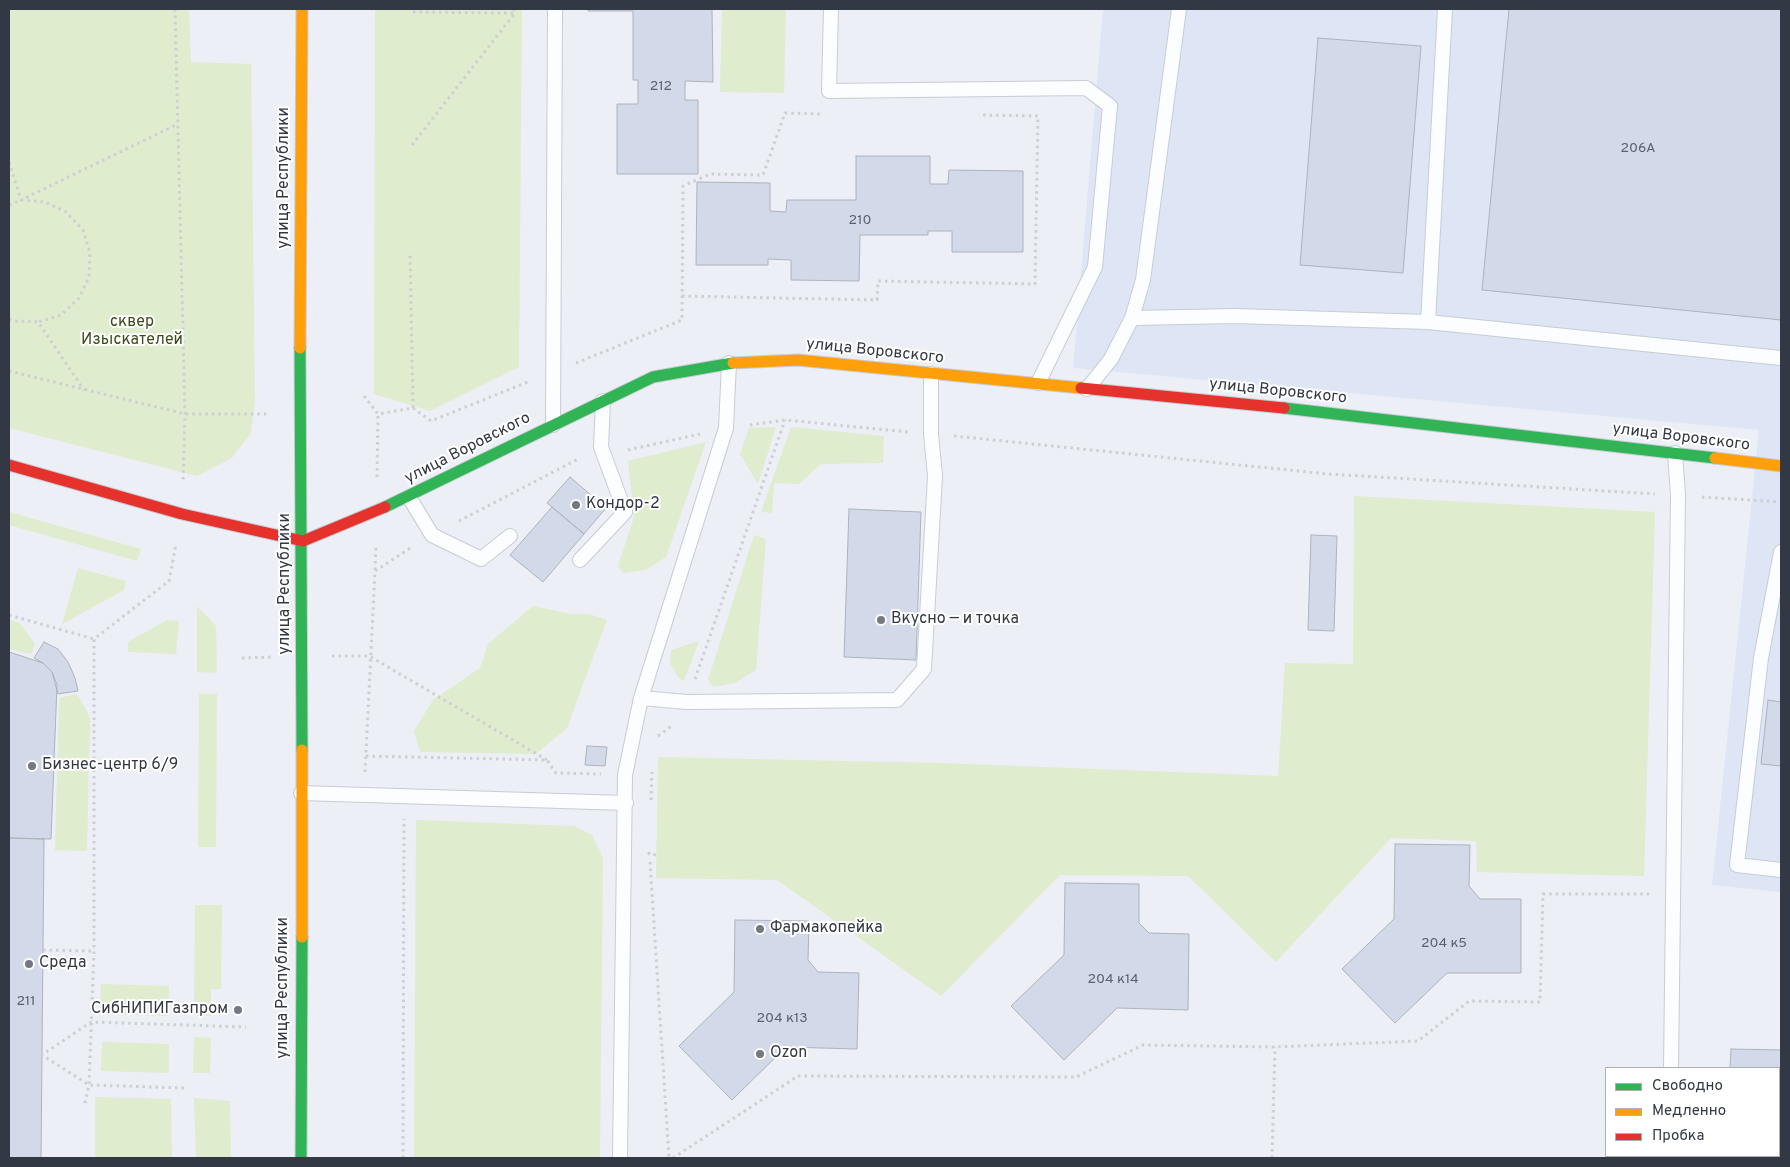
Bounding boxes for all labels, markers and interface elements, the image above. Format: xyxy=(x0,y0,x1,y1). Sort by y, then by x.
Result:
house number: 212 xyxy=(650,79,672,95)
street label: улица Республики xyxy=(275,107,295,249)
house number: 206А xyxy=(1620,141,1656,157)
house number: 210 xyxy=(849,213,871,229)
park label: сквер Изыскателей xyxy=(81,313,183,351)
street label: улица Воровского xyxy=(805,335,945,369)
street label: улица Воровского xyxy=(1208,375,1348,409)
street label: улица Воровского xyxy=(402,409,534,489)
street label: улица Воровского xyxy=(1611,420,1751,456)
place label: Кондор-2 xyxy=(586,495,660,515)
marker: Кондор-2 xyxy=(570,499,582,511)
street label: улица Республики xyxy=(276,513,296,655)
place label: Вкусно — и точка xyxy=(891,610,1019,630)
marker: Вкусно — и точка xyxy=(875,614,887,626)
place label: Бизнес-центр 6/9 xyxy=(42,756,178,776)
marker: Бизнес-центр 6/9 xyxy=(26,760,38,772)
street label: улица Республики xyxy=(274,917,294,1059)
place label: Фармакопейка xyxy=(770,919,883,939)
marker: Фармакопейка xyxy=(754,923,766,935)
house number: 204 к5 xyxy=(1421,936,1467,952)
place label: Среда xyxy=(39,954,86,974)
marker: Среда xyxy=(23,958,35,970)
house number: 204 к14 xyxy=(1087,972,1139,988)
house number: 211 xyxy=(16,994,36,1010)
place label: СибНИПИГазпром xyxy=(91,1000,228,1020)
marker: СибНИПИГазпром xyxy=(232,1004,244,1016)
house number: 204 к13 xyxy=(756,1011,808,1027)
place label: Ozon xyxy=(770,1044,807,1064)
marker: Ozon xyxy=(754,1048,766,1060)
legend xyxy=(1605,1067,1780,1157)
text: Свободно xyxy=(1652,1077,1723,1096)
text: Медленно xyxy=(1652,1102,1726,1121)
text: Пробка xyxy=(1652,1127,1704,1146)

